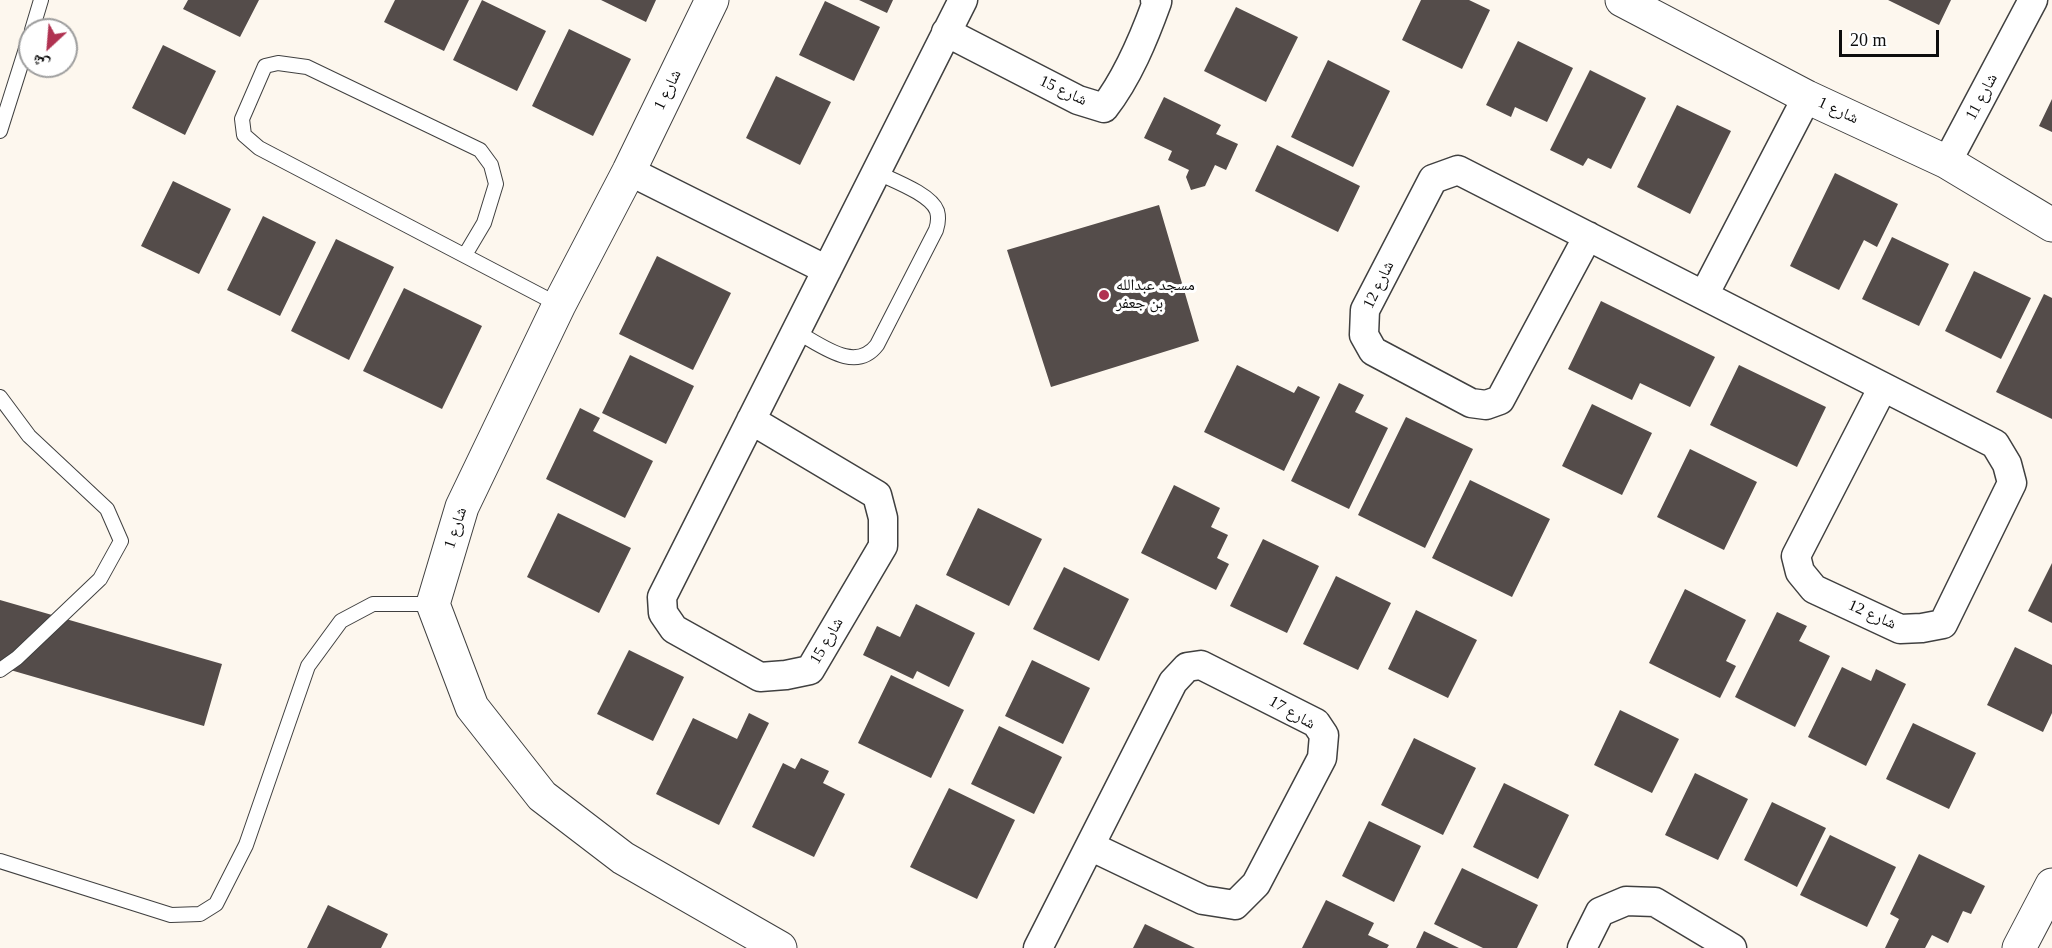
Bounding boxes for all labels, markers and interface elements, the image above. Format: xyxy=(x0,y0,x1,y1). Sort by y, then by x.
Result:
north arrow xyxy=(18,18,78,78)
scale bar xyxy=(1842,18,1942,56)
text: 20 m xyxy=(1850,30,1887,50)
text: ش xyxy=(29,51,52,74)
street label: شارع 1 xyxy=(650,67,686,113)
street label: شارع 11 xyxy=(1962,70,2002,124)
street label: شارع 15 xyxy=(1036,72,1090,110)
street label: شارع 1 xyxy=(1815,93,1861,129)
street label: شارع 12 xyxy=(1359,258,1399,312)
place label: مسجد عبدالله بن جعفر xyxy=(1116,276,1195,314)
marker: مسجد عبدالله بن جعفر xyxy=(1097,288,1111,302)
street label: شارع 1 xyxy=(440,505,472,551)
street label: شارع 12 xyxy=(1845,596,1899,634)
street label: شارع 15 xyxy=(806,614,848,668)
street label: شارع 17 xyxy=(1265,692,1319,734)

